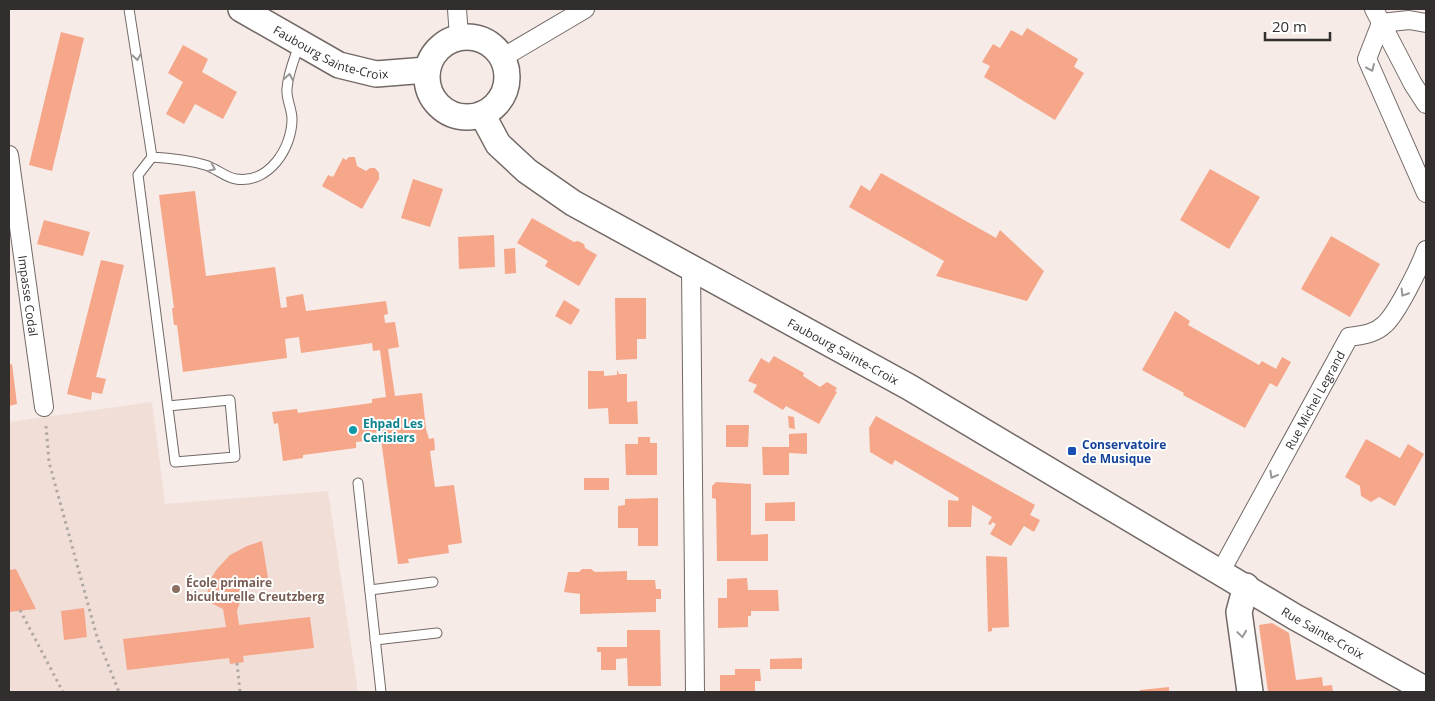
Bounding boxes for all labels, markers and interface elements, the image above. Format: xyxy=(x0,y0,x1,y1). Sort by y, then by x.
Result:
scale bar xyxy=(1265,10,1330,42)
text: 20 m xyxy=(1272,16,1307,36)
street label: Faubourg Sainte-Croix xyxy=(271,21,390,83)
one-way arrow xyxy=(131,53,141,61)
one-way arrow xyxy=(1365,63,1376,72)
one-way arrow xyxy=(283,72,293,81)
one-way arrow xyxy=(207,162,216,173)
street label: Impasse Codal xyxy=(15,254,43,337)
one-way arrow xyxy=(1401,288,1411,297)
street label: Faubourg Sainte-Croix xyxy=(785,314,903,389)
street label: Rue Michel Legrand xyxy=(1281,347,1349,452)
place label: Ehpad Les Cerisiers xyxy=(363,415,423,446)
marker: Ehpad Les Cerisiers xyxy=(347,424,359,436)
place label: Conservatoire de Musique xyxy=(1082,436,1166,467)
marker: Conservatoire de Musique xyxy=(1066,445,1078,457)
one-way arrow xyxy=(1270,470,1280,479)
place label: École primaire biculturelle Creutzberg xyxy=(186,574,324,605)
marker: École primaire biculturelle Creutzberg xyxy=(170,583,182,595)
street label: Rue Sainte-Croix xyxy=(1278,602,1368,663)
one-way arrow xyxy=(1236,630,1247,638)

